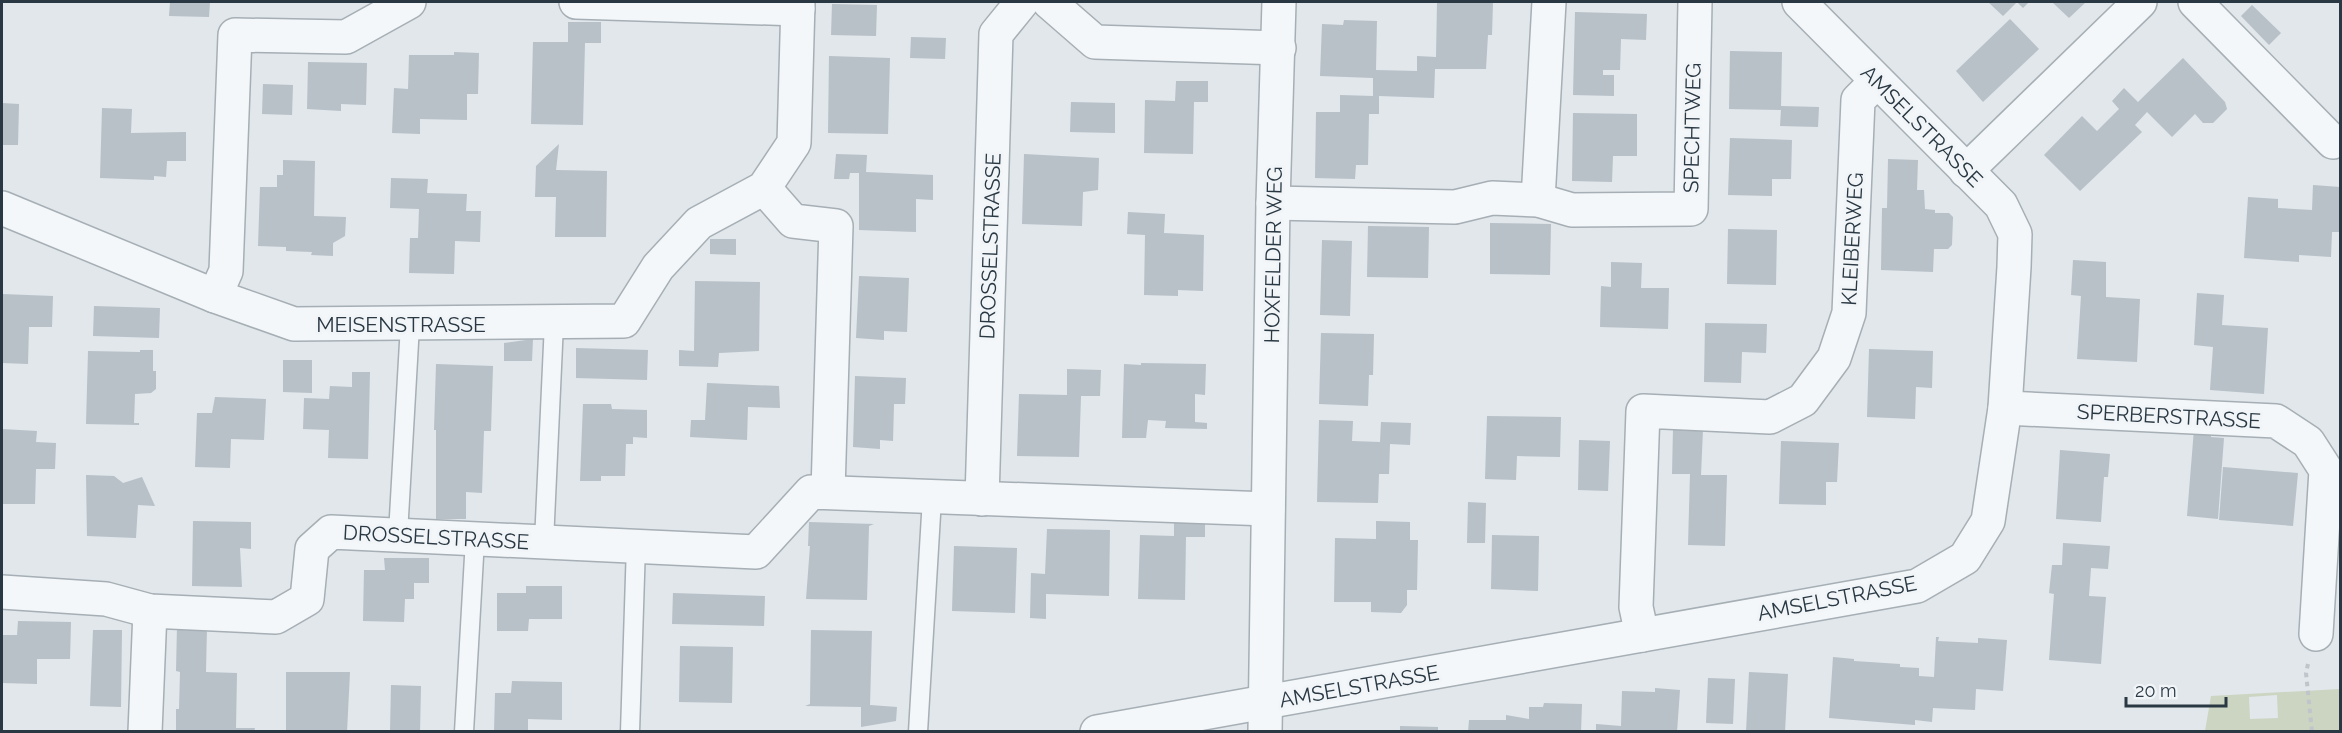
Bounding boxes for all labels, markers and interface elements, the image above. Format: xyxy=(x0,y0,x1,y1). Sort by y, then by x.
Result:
street label: AMSELSTRASSE xyxy=(1856,60,1988,192)
street label: SPECHTWEG xyxy=(1678,63,1706,193)
street label: DROSSELSTRASSE xyxy=(974,152,1006,340)
street label: HOXFELDER WEG xyxy=(1259,166,1287,344)
street label: KLEIBERWEG xyxy=(1836,172,1868,306)
street label: MEISENSTRASSE xyxy=(316,312,486,337)
street label: SPERBERSTRASSE xyxy=(2076,399,2262,433)
street label: DROSSELSTRASSE xyxy=(342,520,530,554)
street label: AMSELSTRASSE xyxy=(1755,570,1919,626)
street label: AMSELSTRASSE xyxy=(1277,660,1441,712)
scale bar xyxy=(2126,670,2226,708)
text: 20 m xyxy=(2135,680,2177,701)

